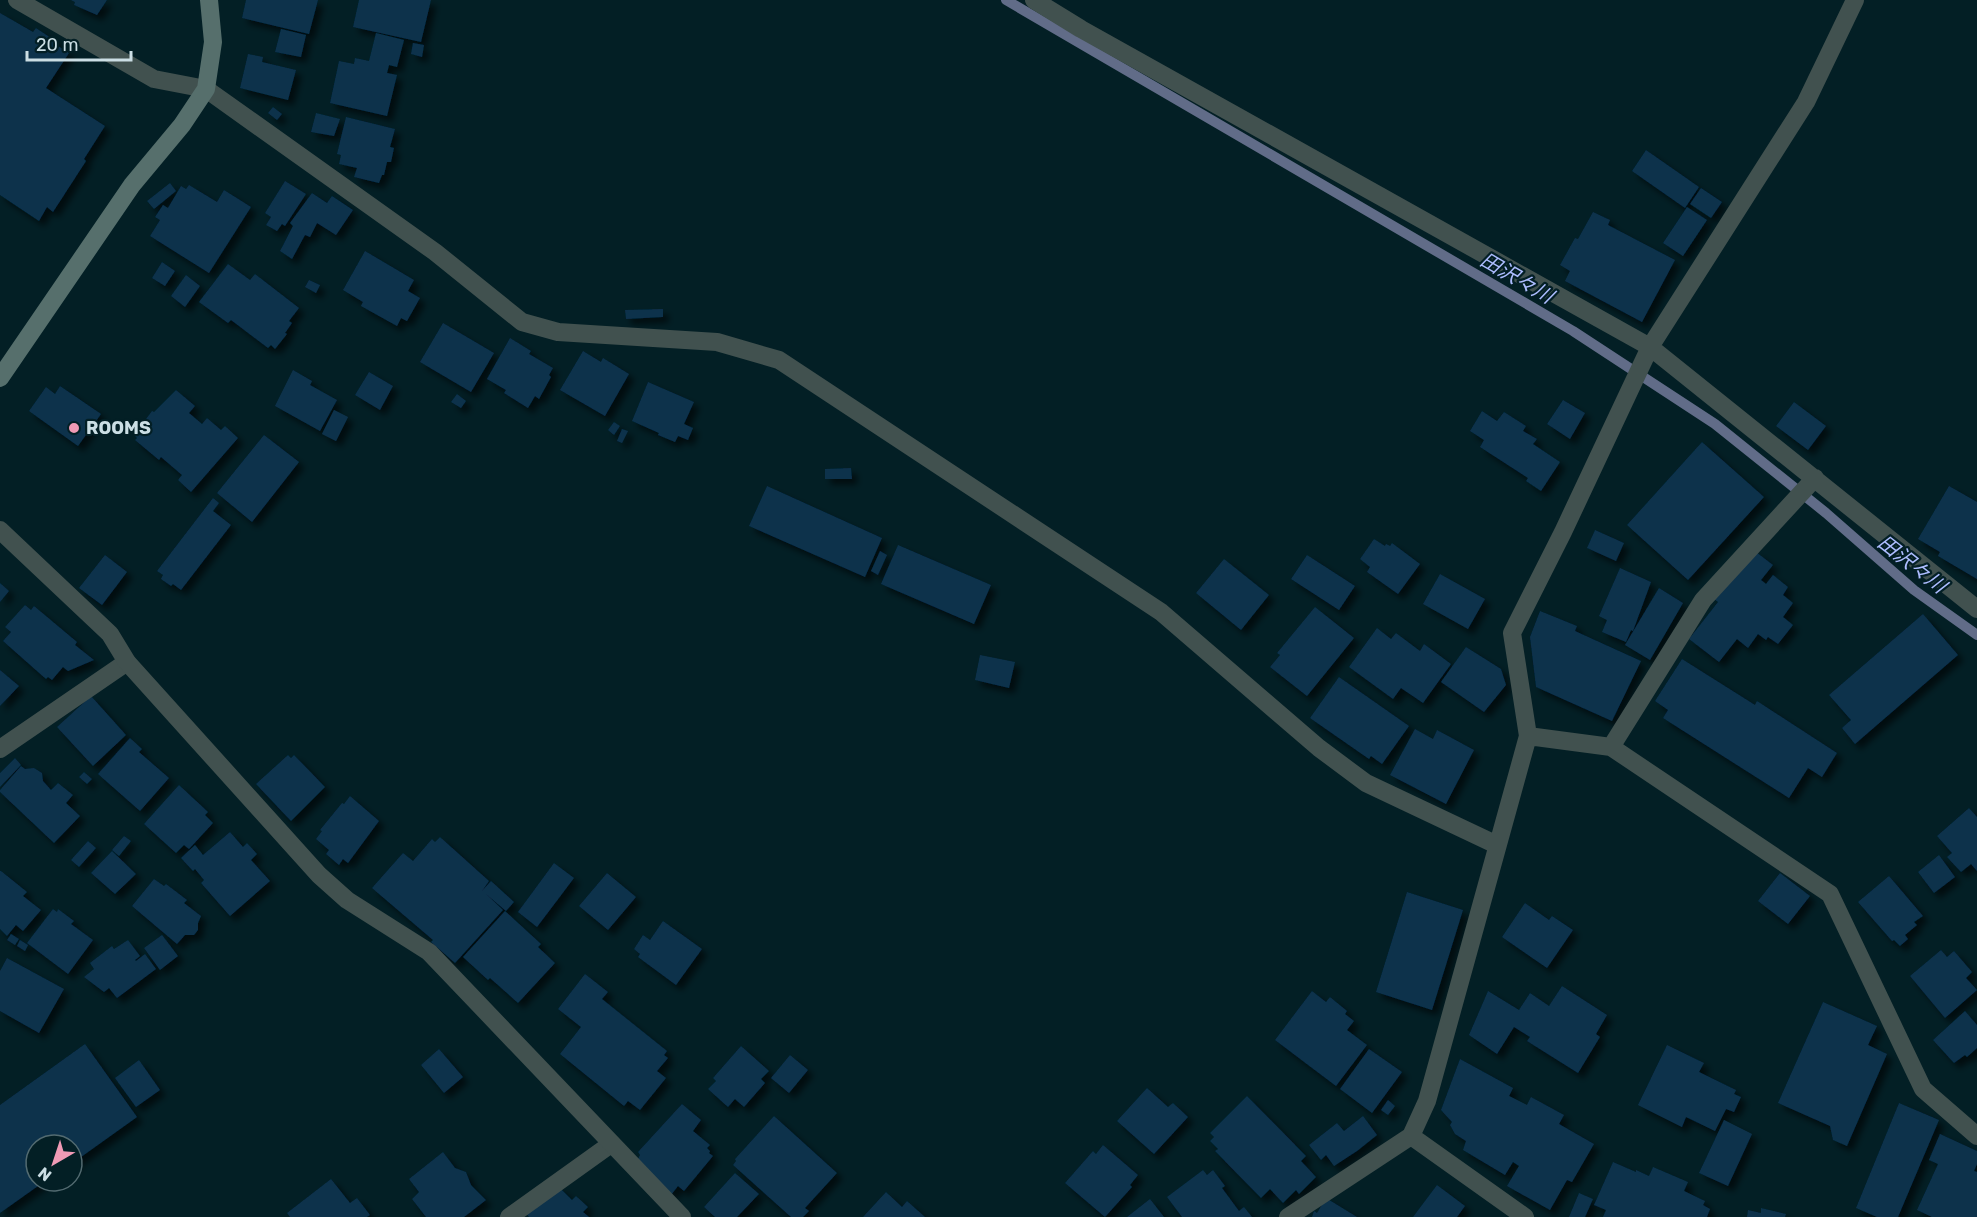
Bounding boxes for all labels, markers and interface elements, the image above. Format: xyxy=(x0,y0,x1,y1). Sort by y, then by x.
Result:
scale bar xyxy=(27,24,130,62)
text: 20 m xyxy=(36,34,78,56)
water label: 田沢々川 xyxy=(1476,248,1559,309)
place label: ROOMS xyxy=(86,417,151,439)
marker: ROOMS xyxy=(67,421,81,435)
water label: 田沢々川 xyxy=(1873,530,1952,599)
north arrow xyxy=(24,1133,84,1193)
text: N xyxy=(34,1163,55,1185)

